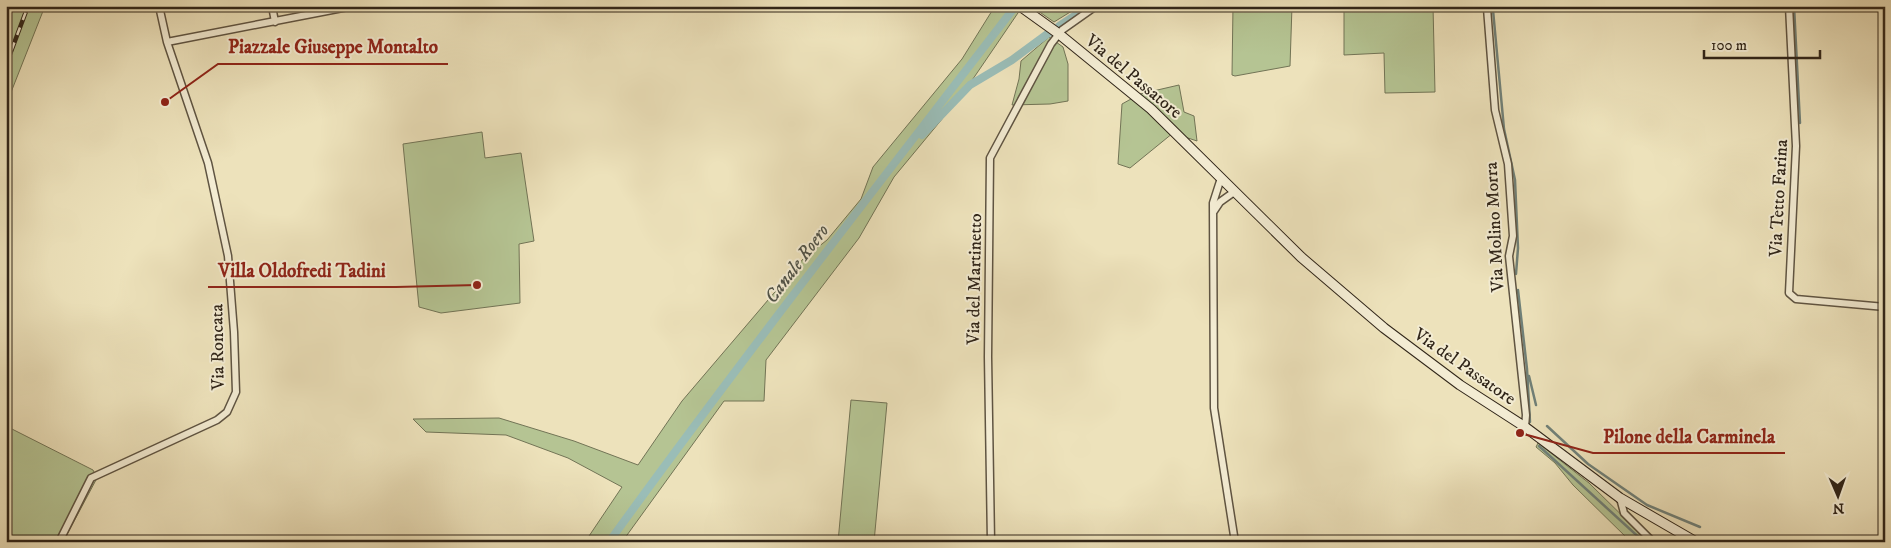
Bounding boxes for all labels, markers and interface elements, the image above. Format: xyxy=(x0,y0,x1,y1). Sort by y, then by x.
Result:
scale bar xyxy=(1704,28,1820,60)
street label: Via del Passatore xyxy=(1080,29,1186,124)
callout: Piazzale Giuseppe Montalto xyxy=(218,30,448,64)
text: Piazzale Giuseppe Montalto xyxy=(228,36,438,59)
text: 100 m xyxy=(1711,36,1747,55)
street label: Via Tetto Farina xyxy=(1765,139,1793,258)
street label: Via Molino Morra xyxy=(1481,161,1509,294)
street label: Via del Martinetto xyxy=(963,213,987,346)
water label: Canale Roero xyxy=(760,220,834,308)
callout: Villa Oldofredi Tadini xyxy=(208,253,396,287)
text: Villa Oldofredi Tadini xyxy=(217,260,386,283)
street label: Via Roncata xyxy=(206,303,230,391)
street label: Via del Passatore xyxy=(1408,323,1520,410)
callout: Pilone della Carminela xyxy=(1593,419,1785,453)
text: Pilone della Carminela xyxy=(1603,426,1776,449)
north arrow xyxy=(1814,470,1864,520)
text: N xyxy=(1832,499,1844,517)

